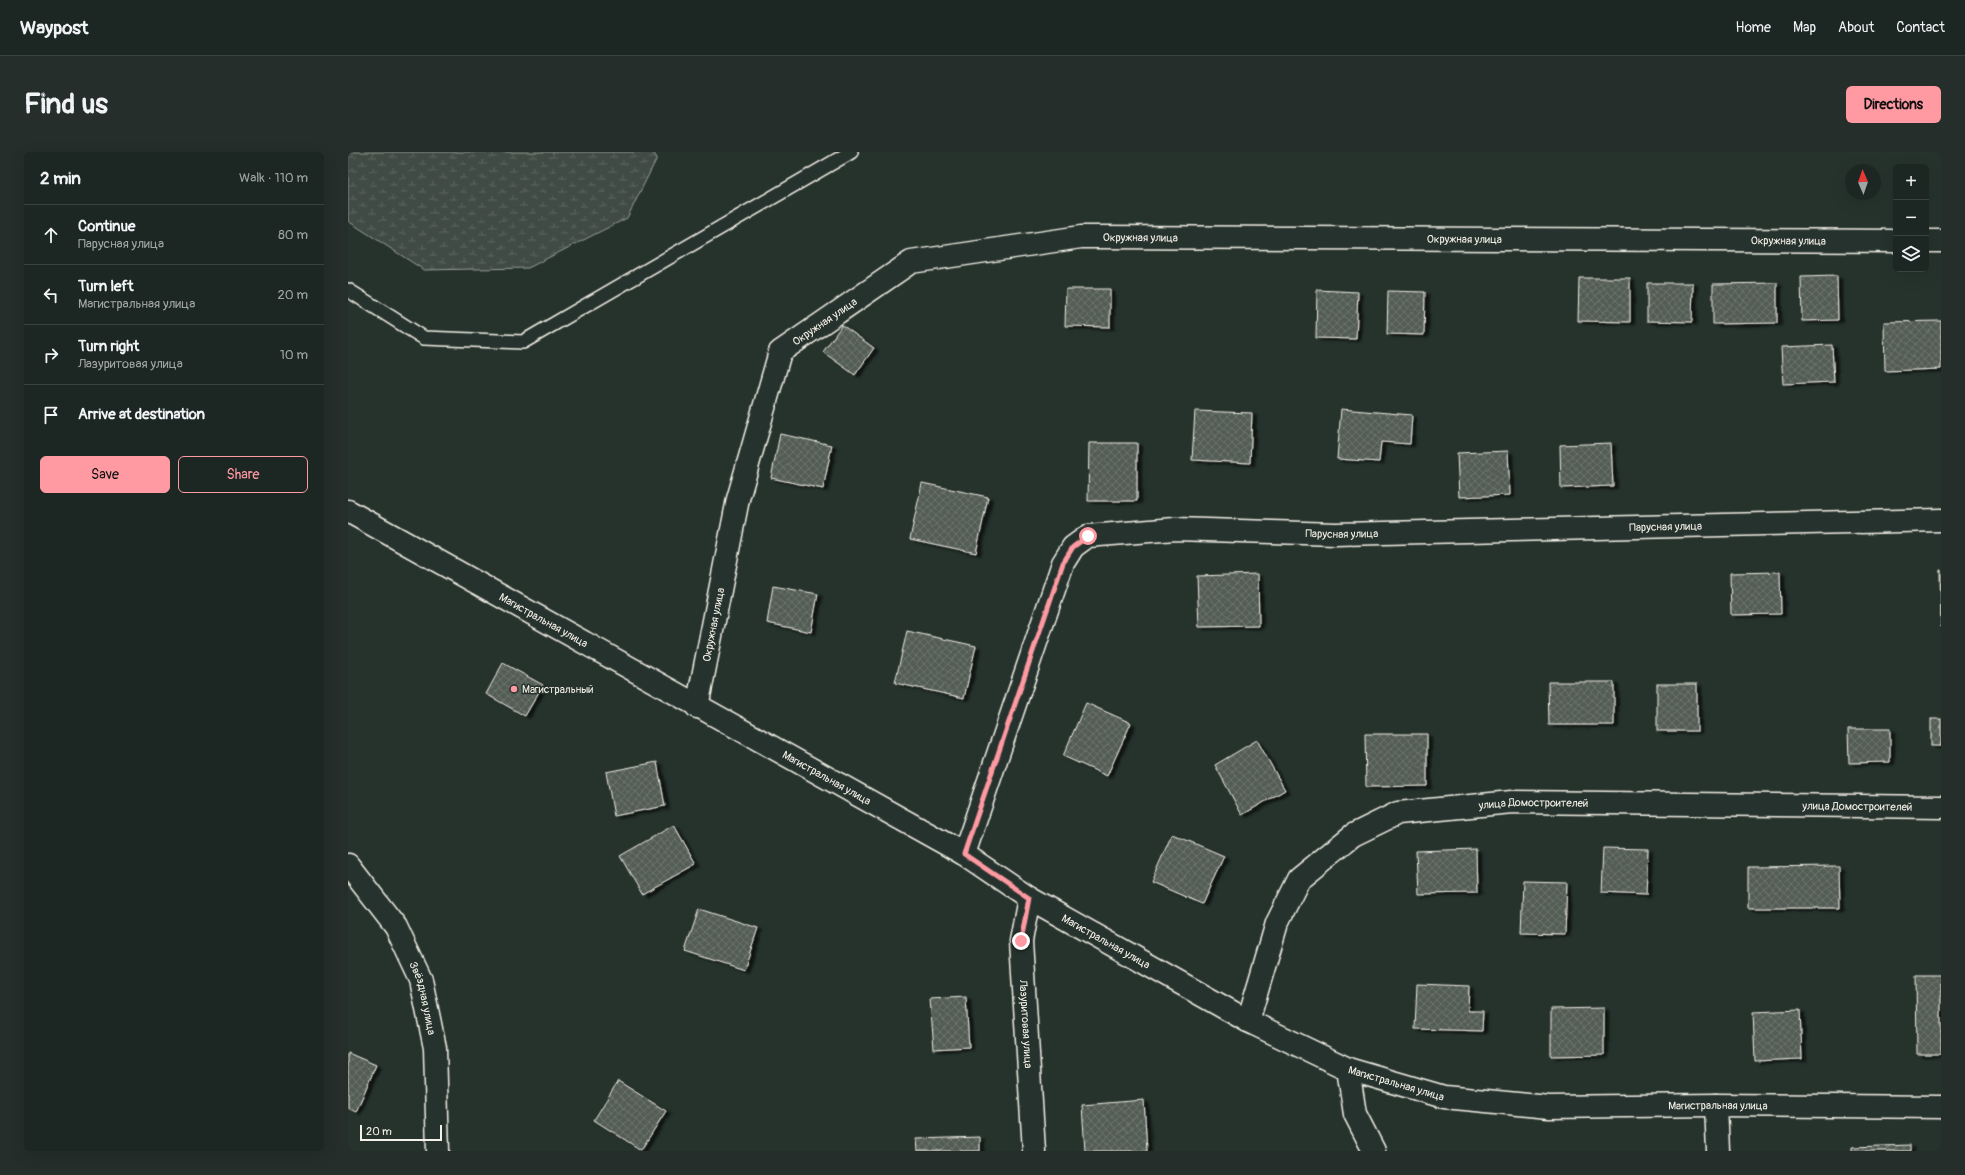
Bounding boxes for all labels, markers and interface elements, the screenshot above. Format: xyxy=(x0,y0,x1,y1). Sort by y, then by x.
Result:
text: Waypost xyxy=(20,16,89,40)
text: Home xyxy=(1736,19,1771,36)
text: Map xyxy=(1793,19,1816,36)
text: About xyxy=(1838,19,1874,36)
text: Contact xyxy=(1896,19,1945,36)
button: Directions xyxy=(1846,86,1941,123)
text: Find us xyxy=(24,87,108,122)
north arrow xyxy=(1845,164,1881,200)
map controls xyxy=(1893,164,1929,272)
button: + xyxy=(1893,164,1929,200)
text: 2 min xyxy=(40,168,81,189)
text: Walk · 110 m xyxy=(239,170,308,186)
button: − xyxy=(1893,200,1929,236)
text: Continue xyxy=(78,217,136,236)
icon: ahead xyxy=(40,224,62,246)
text: 80 m xyxy=(278,227,308,243)
street label: Окружная улица xyxy=(1103,231,1178,244)
street label: Окружная улица xyxy=(1427,232,1502,246)
street label: Окружная улица xyxy=(1751,234,1826,247)
text: Парусная улица xyxy=(78,236,164,252)
button: layers xyxy=(1893,236,1929,272)
text: Turn left xyxy=(78,277,134,296)
icon: left xyxy=(40,284,62,306)
text: 20 m xyxy=(277,287,308,303)
street label: Окружная улица xyxy=(790,295,859,348)
text: Магистральная улица xyxy=(78,296,195,312)
text: Turn right xyxy=(78,337,139,356)
icon: right xyxy=(40,344,62,366)
text: 10 m xyxy=(280,347,308,363)
text: Лазуритовая улица xyxy=(78,356,183,372)
icon: arrive xyxy=(40,404,62,426)
text: Arrive at destination xyxy=(78,405,205,424)
button: Save xyxy=(40,456,170,493)
button: Share xyxy=(178,456,308,493)
street label: Парусная улица xyxy=(1629,519,1702,534)
route start xyxy=(1079,527,1097,545)
street label: Парусная улица xyxy=(1305,527,1378,541)
street label: Окружная улица xyxy=(700,586,727,663)
street label: Магистральная улица xyxy=(497,590,590,650)
place label: Магистральный xyxy=(522,683,594,696)
marker: Магистральный xyxy=(509,684,519,694)
street label: Магистральная улица xyxy=(780,748,873,807)
street label: улица Домостроителей xyxy=(1477,795,1588,812)
street label: улица Домостроителей xyxy=(1801,799,1912,813)
street label: Магистральная улица xyxy=(1060,911,1153,971)
route end xyxy=(1012,932,1030,950)
street label: Звёздная улица xyxy=(407,959,439,1036)
street label: Лазуритовая улица xyxy=(1017,978,1035,1069)
street label: Магистральная улица xyxy=(1347,1063,1446,1103)
street label: Магистральная улица xyxy=(1668,1098,1768,1112)
scale bar xyxy=(360,1123,442,1142)
text: 20 m xyxy=(366,1125,392,1138)

